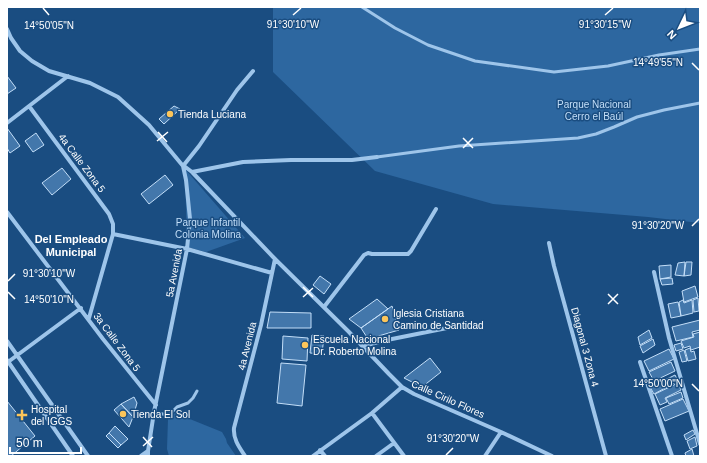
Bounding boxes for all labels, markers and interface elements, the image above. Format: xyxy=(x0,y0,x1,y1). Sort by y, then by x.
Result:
north arrow xyxy=(659,8,699,48)
text: 91°30'10"W xyxy=(267,19,320,30)
text: 91°30'15"W xyxy=(579,19,632,30)
text: 14°50'05"N xyxy=(24,20,74,31)
text: N xyxy=(665,28,679,42)
text: 14°49'55"N xyxy=(633,57,683,68)
park label: Parque Nacional Cerro el Baúl xyxy=(557,99,631,122)
marker: Tienda Luciana xyxy=(165,109,175,119)
place label: Tienda Luciana xyxy=(178,109,246,120)
street label: 4a Calle Zona 5 xyxy=(56,131,108,195)
park label: Parque Infantil Colonia Molina xyxy=(175,217,242,240)
text: 91°30'20"W xyxy=(632,220,685,231)
district label: Del Empleado Municipal xyxy=(35,233,108,258)
street label: 5a Avenida xyxy=(164,247,184,298)
text: 91°30'10"W xyxy=(23,268,76,279)
text: 14°50'10"N xyxy=(24,294,74,305)
street label: Diagonal 3 Zona 4 xyxy=(569,306,601,388)
place label: Iglesia Cristiana Camino de Santidad xyxy=(393,308,484,331)
street label: 3a Calle Zona 5 xyxy=(91,310,143,374)
marker: Iglesia Cristiana Camino de Santidad xyxy=(380,314,390,324)
street label: 4a Avenida xyxy=(236,320,258,371)
place label: Escuela Nacional Dr. Roberto Molina xyxy=(313,334,397,357)
marker: Escuela Nacional Dr. Roberto Molina xyxy=(300,340,310,350)
street label: Calle Cirilo Flores xyxy=(410,378,486,420)
text: 14°50'00"N xyxy=(633,378,683,389)
place label: Hospital del IGGS xyxy=(31,404,72,427)
marker: Hospital del IGGS xyxy=(16,409,28,421)
marker: Tienda El Sol xyxy=(118,409,128,419)
place label: Tienda El Sol xyxy=(131,409,190,420)
scale bar xyxy=(10,429,81,455)
text: 91°30'20"W xyxy=(427,433,480,444)
text: 50 m xyxy=(16,436,43,450)

